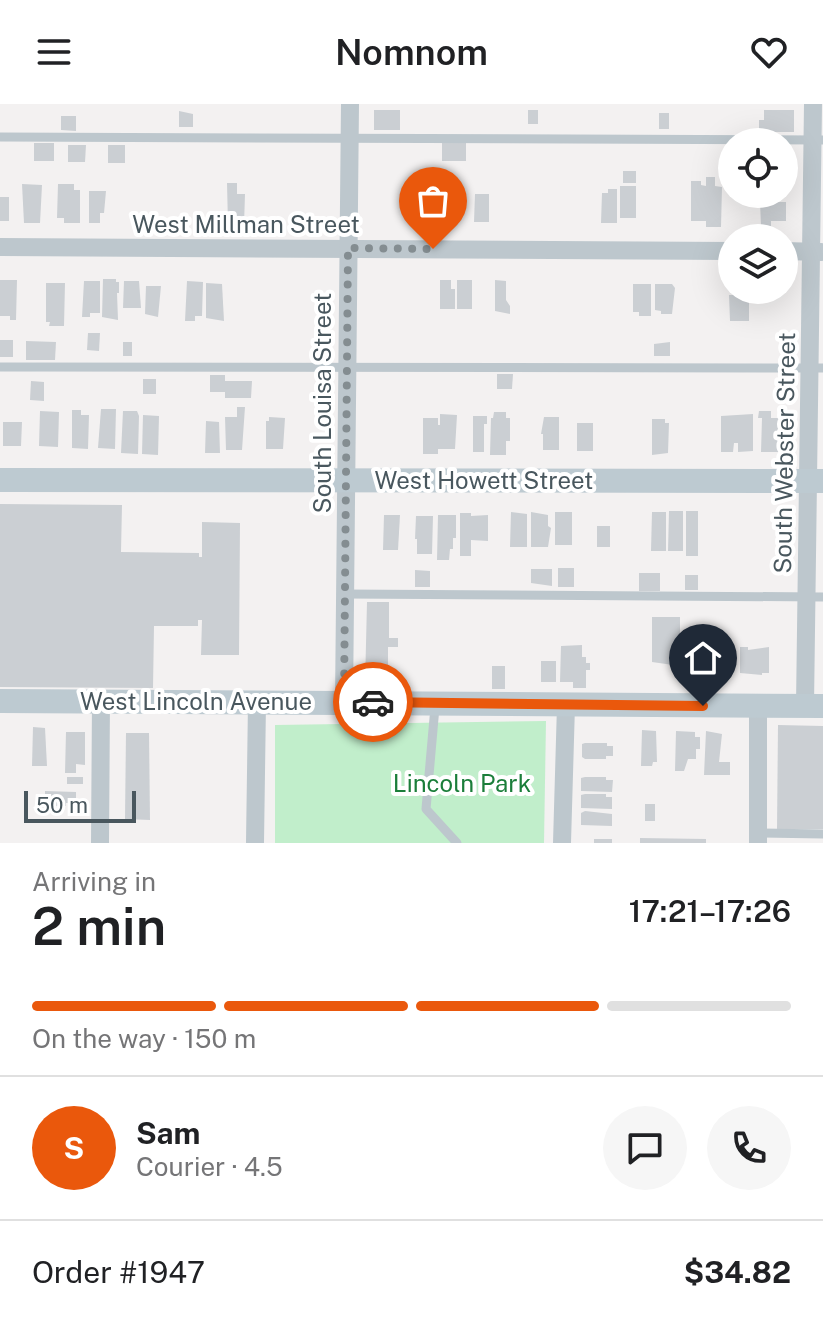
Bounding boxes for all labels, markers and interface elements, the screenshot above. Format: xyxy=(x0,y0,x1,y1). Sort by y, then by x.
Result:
icon: menu xyxy=(32,30,76,74)
icon: heart xyxy=(747,30,791,74)
text: Nomnom xyxy=(335,31,488,73)
map controls xyxy=(718,128,798,304)
button: locate xyxy=(718,128,798,208)
pin xyxy=(399,167,467,249)
icon: bag xyxy=(411,179,455,223)
street label: West Millman Street xyxy=(132,210,360,238)
button: layers xyxy=(718,224,798,304)
street label: South Louisa Street xyxy=(308,293,336,513)
street label: South Webster Street xyxy=(768,332,800,574)
street label: West Howett Street xyxy=(375,466,593,494)
pin xyxy=(669,624,737,706)
icon: home xyxy=(681,636,725,680)
courier xyxy=(333,662,413,742)
icon: car xyxy=(351,680,395,724)
street label: West Lincoln Avenue xyxy=(80,687,312,715)
park label: Lincoln Park xyxy=(393,769,531,797)
scale bar xyxy=(24,787,136,823)
text: 50 m xyxy=(36,792,88,818)
text: Arriving in xyxy=(32,866,156,897)
text: 17:21–17:26 xyxy=(629,893,791,929)
text: 2 min xyxy=(32,896,166,957)
text: On the way · 150 m xyxy=(32,1023,256,1054)
button: chat xyxy=(603,1106,687,1190)
button: phone xyxy=(707,1106,791,1190)
text: Sam xyxy=(136,1115,200,1151)
text: S xyxy=(64,1130,84,1166)
text: Courier · 4.5 xyxy=(136,1151,283,1182)
text: Order #1947 xyxy=(32,1254,205,1290)
text: $34.82 xyxy=(684,1254,791,1290)

